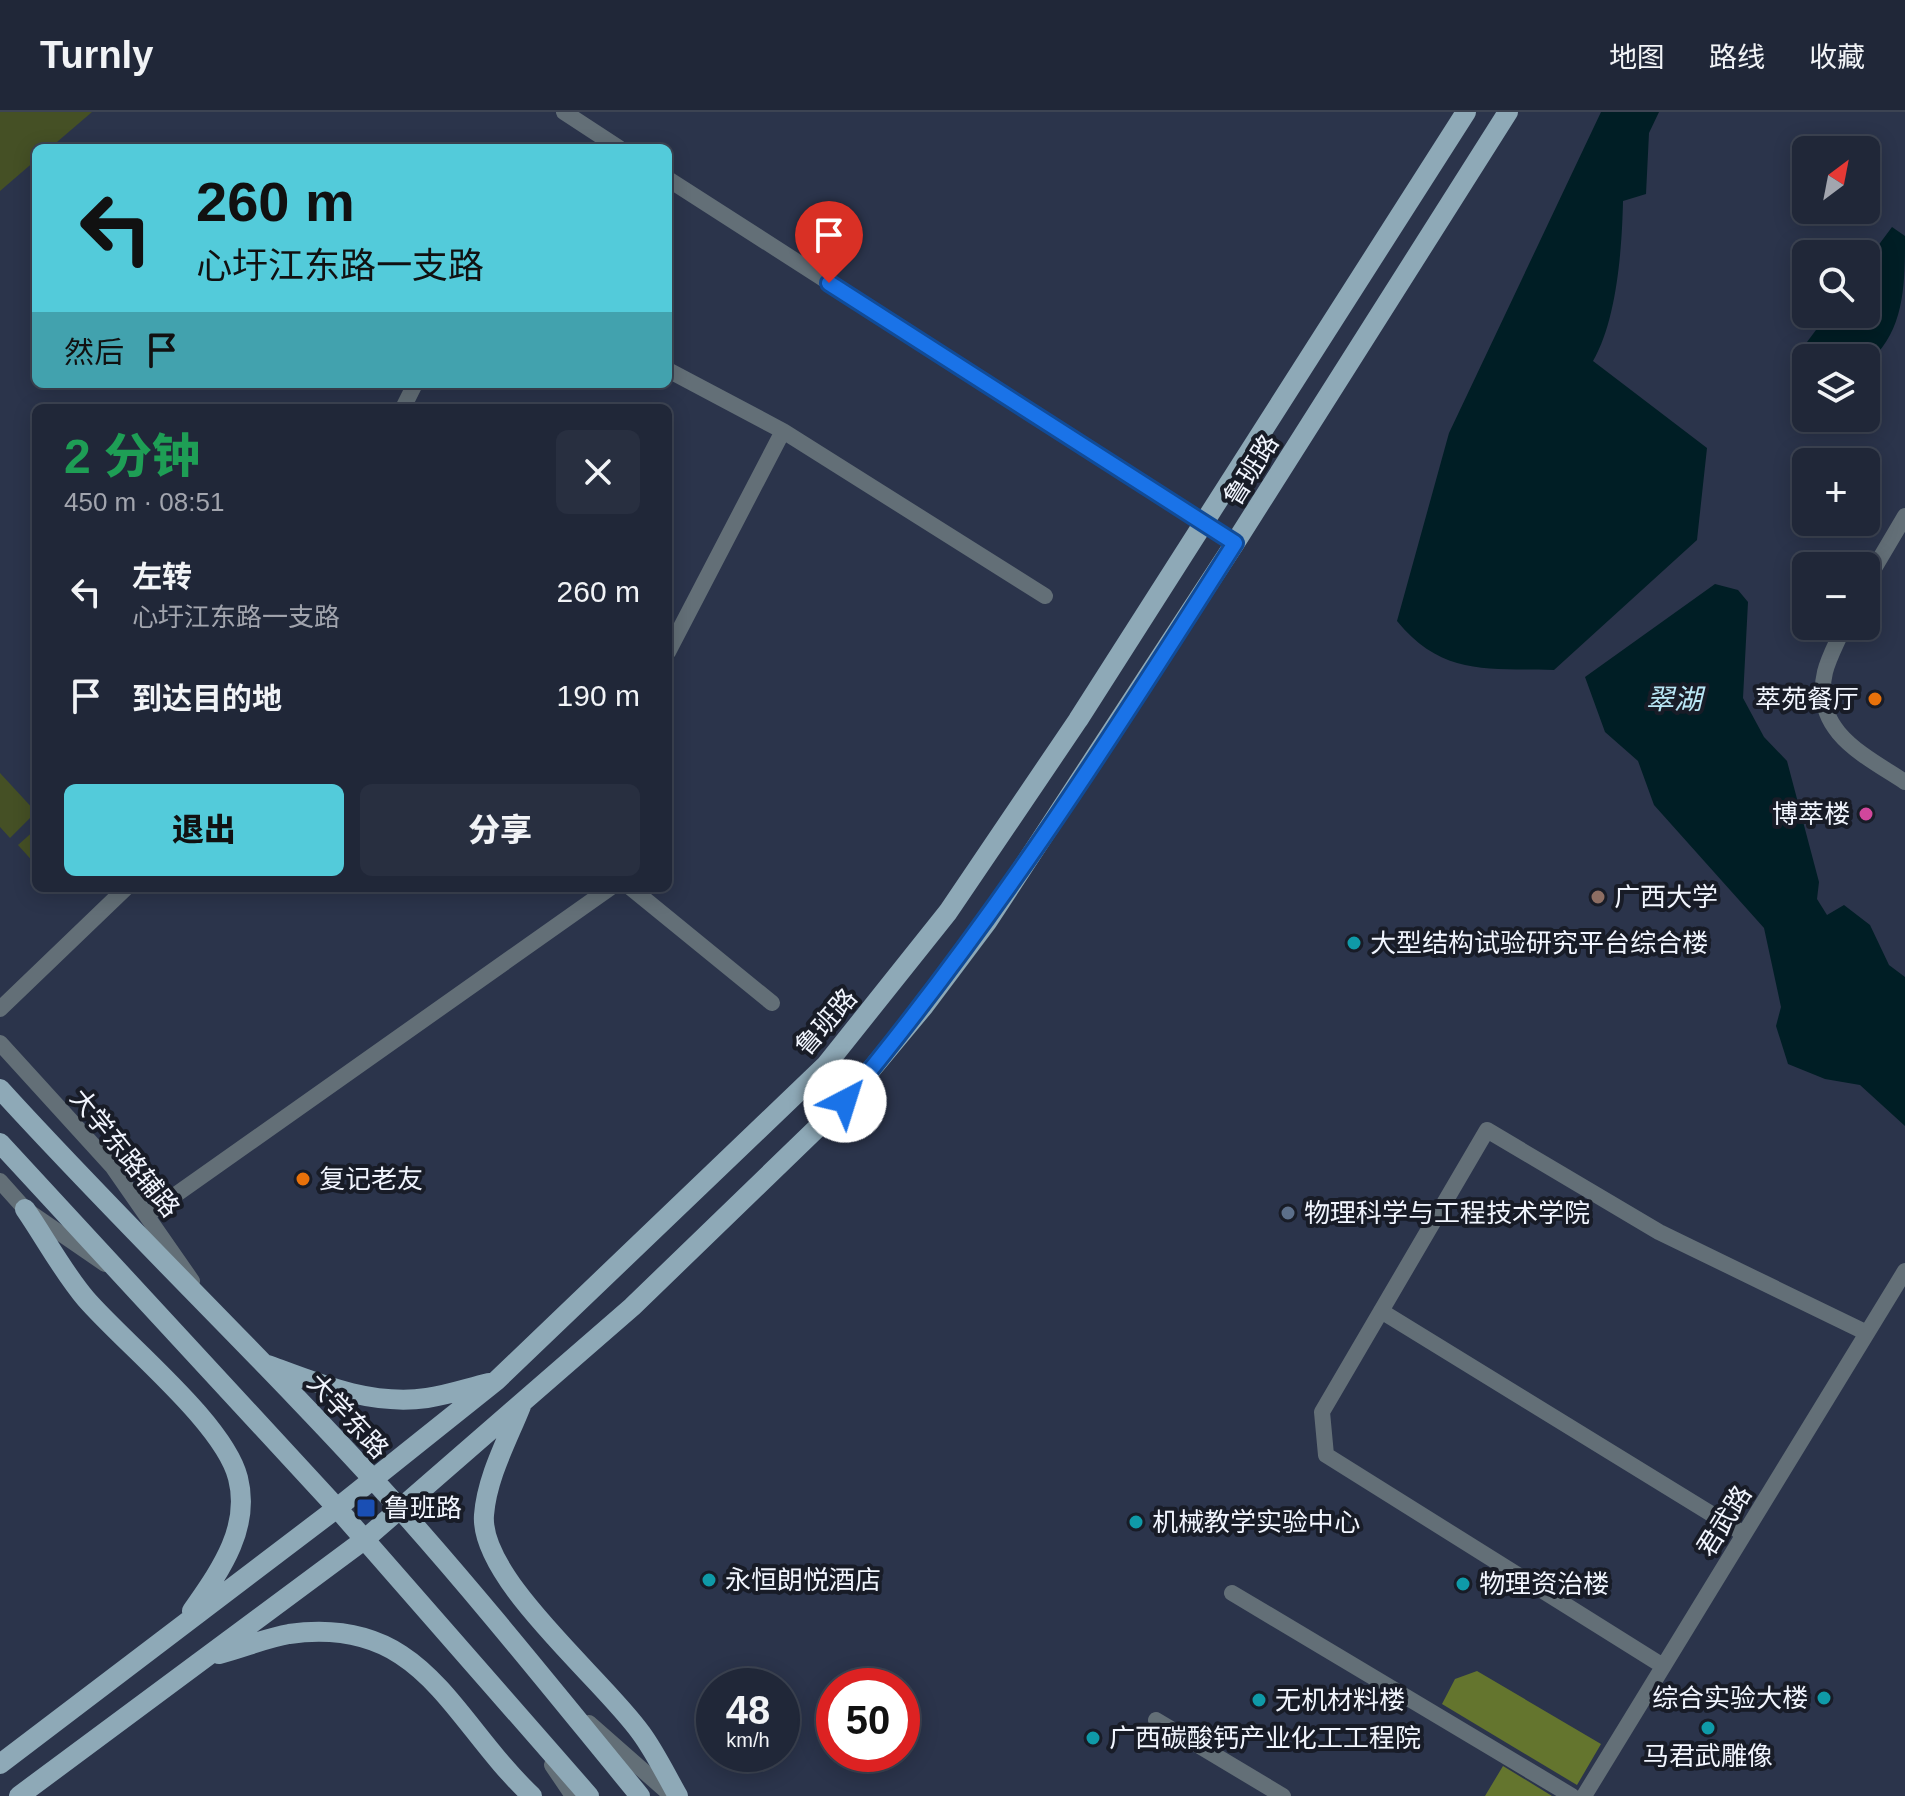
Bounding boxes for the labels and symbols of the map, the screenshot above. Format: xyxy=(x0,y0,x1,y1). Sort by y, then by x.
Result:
north arrow xyxy=(1792,136,1880,224)
pin xyxy=(795,201,863,283)
street label: 鲁班路 xyxy=(1218,429,1284,511)
water label: 翠湖 xyxy=(1646,684,1706,715)
place label: 萃苑餐厅 xyxy=(1755,684,1859,714)
marker: 萃苑餐厅 xyxy=(1866,690,1884,708)
place label: 博萃楼 xyxy=(1772,799,1850,829)
marker: 博萃楼 xyxy=(1857,805,1875,823)
place label: 广西大学 xyxy=(1614,882,1718,912)
marker: 广西大学 xyxy=(1589,888,1607,906)
place label: 大型结构试验研究平台综合楼 xyxy=(1370,928,1708,958)
marker: 大型结构试验研究平台综合楼 xyxy=(1345,934,1363,952)
street label: 鲁班路 xyxy=(789,983,863,1061)
position arrow xyxy=(803,1059,887,1143)
street label: 大学东路辅路 xyxy=(64,1083,186,1223)
place label: 复记老友 xyxy=(319,1164,423,1194)
marker: 复记老友 xyxy=(294,1170,312,1188)
place label: 物理科学与工程技术学院 xyxy=(1304,1198,1590,1228)
marker: 物理科学与工程技术学院 xyxy=(1279,1204,1297,1222)
street label: 大学东路 xyxy=(302,1368,394,1464)
street label: 君武路 xyxy=(1691,1480,1757,1562)
place label: 鲁班路 xyxy=(384,1493,462,1523)
marker: 鲁班路 xyxy=(355,1497,377,1519)
place label: 机械教学实验中心 xyxy=(1152,1507,1360,1537)
marker: 机械教学实验中心 xyxy=(1127,1513,1145,1531)
place label: 永恒朗悦酒店 xyxy=(725,1565,881,1595)
place label: 物理资治楼 xyxy=(1479,1569,1609,1599)
marker: 永恒朗悦酒店 xyxy=(700,1571,718,1589)
marker: 物理资治楼 xyxy=(1454,1575,1472,1593)
speed limit sign: 50 xyxy=(816,1668,920,1772)
place label: 综合实验大楼 xyxy=(1652,1683,1808,1713)
place label: 无机材料楼 xyxy=(1275,1685,1405,1715)
marker: 综合实验大楼 xyxy=(1815,1689,1833,1707)
marker: 无机材料楼 xyxy=(1250,1691,1268,1709)
marker: 马君武雕像 xyxy=(1699,1719,1717,1737)
place label: 广西碳酸钙产业化工工程院 xyxy=(1109,1723,1421,1753)
marker: 广西碳酸钙产业化工工程院 xyxy=(1084,1729,1102,1747)
place label: 马君武雕像 xyxy=(1643,1741,1773,1771)

